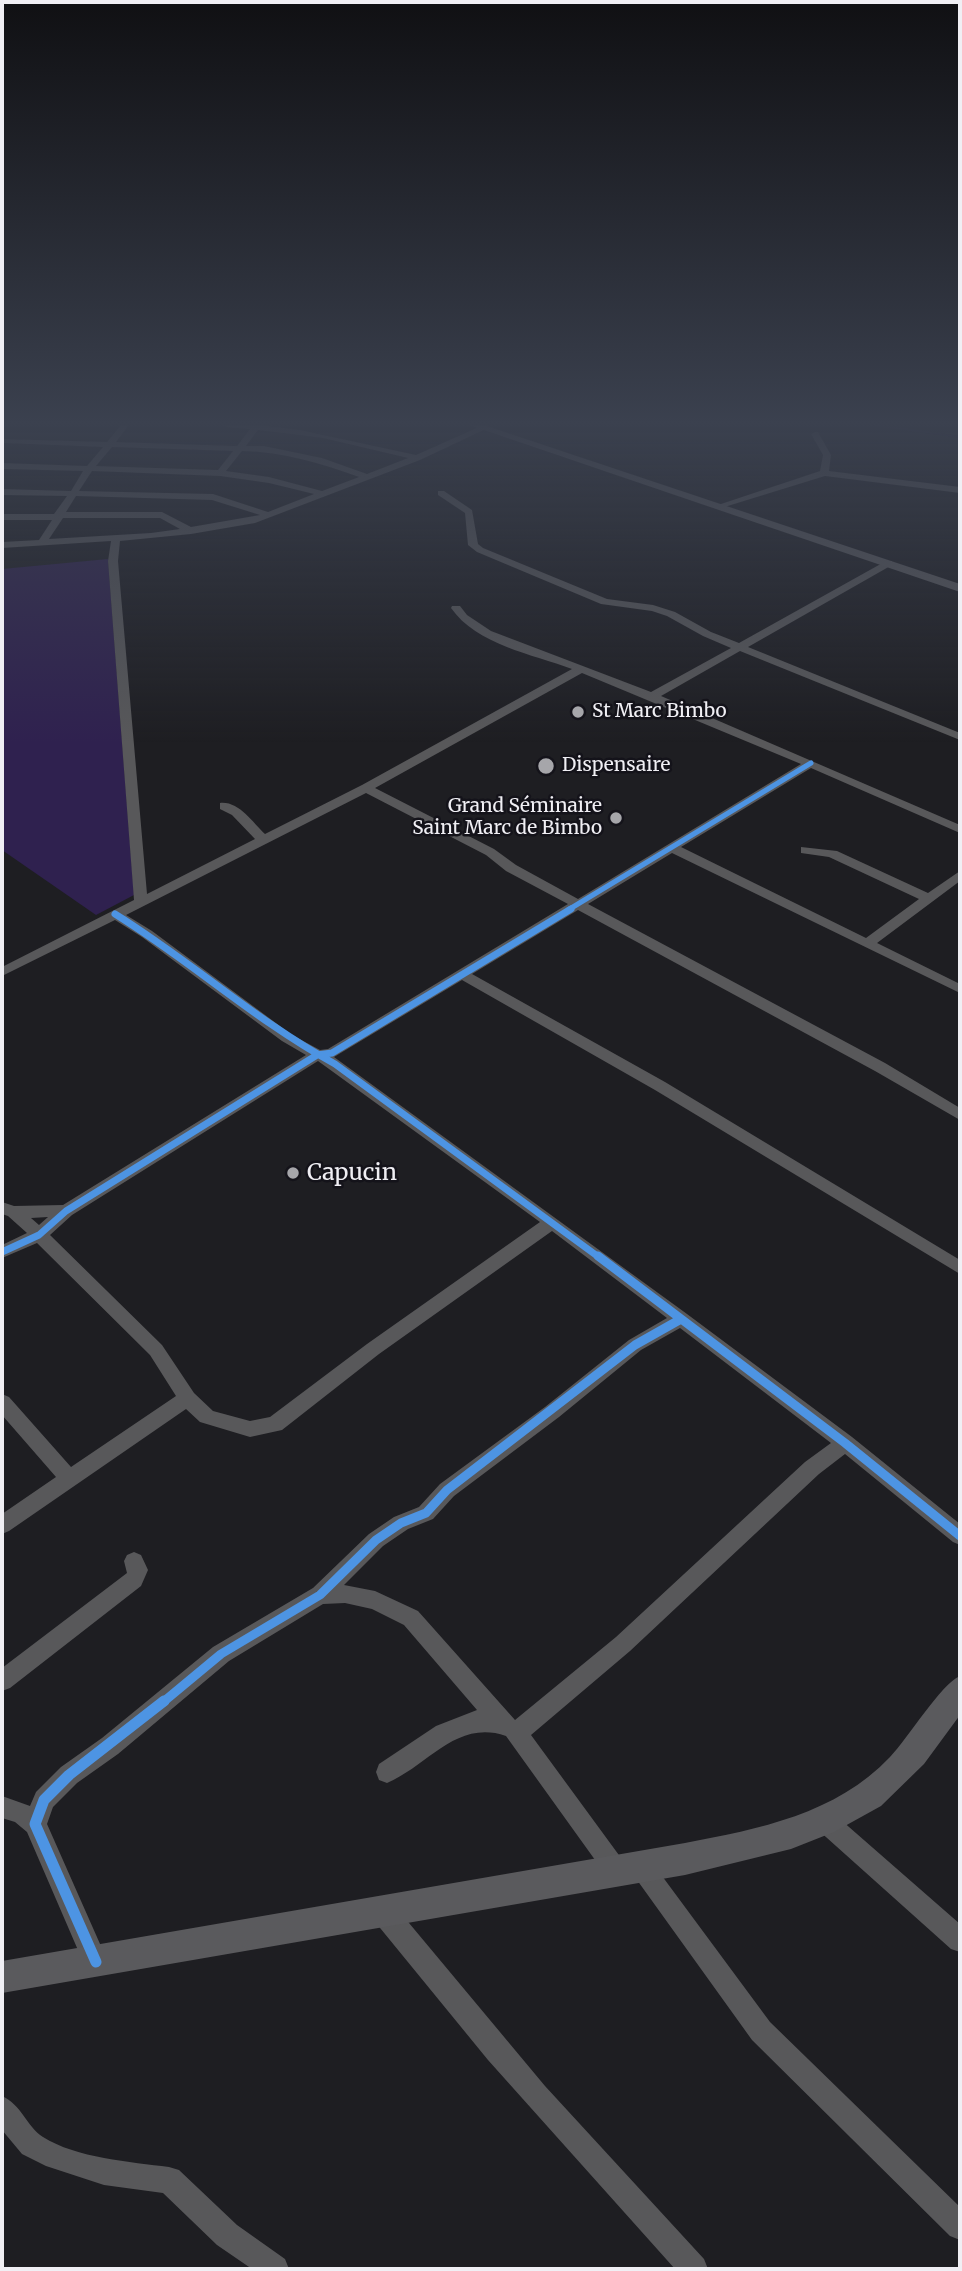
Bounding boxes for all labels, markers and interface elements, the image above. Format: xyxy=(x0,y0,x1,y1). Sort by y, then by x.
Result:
place label: St Marc Bimbo xyxy=(592,701,727,723)
marker: St Marc Bimbo xyxy=(570,704,586,720)
place label: Dispensaire xyxy=(562,755,670,777)
marker: Dispensaire xyxy=(536,756,556,776)
place label: Grand Séminaire Saint Marc de Bimbo xyxy=(412,796,602,840)
marker: Grand Séminaire Saint Marc de Bimbo xyxy=(608,810,624,826)
place label: Capucin xyxy=(307,1159,397,1187)
marker: Capucin xyxy=(285,1165,301,1181)

